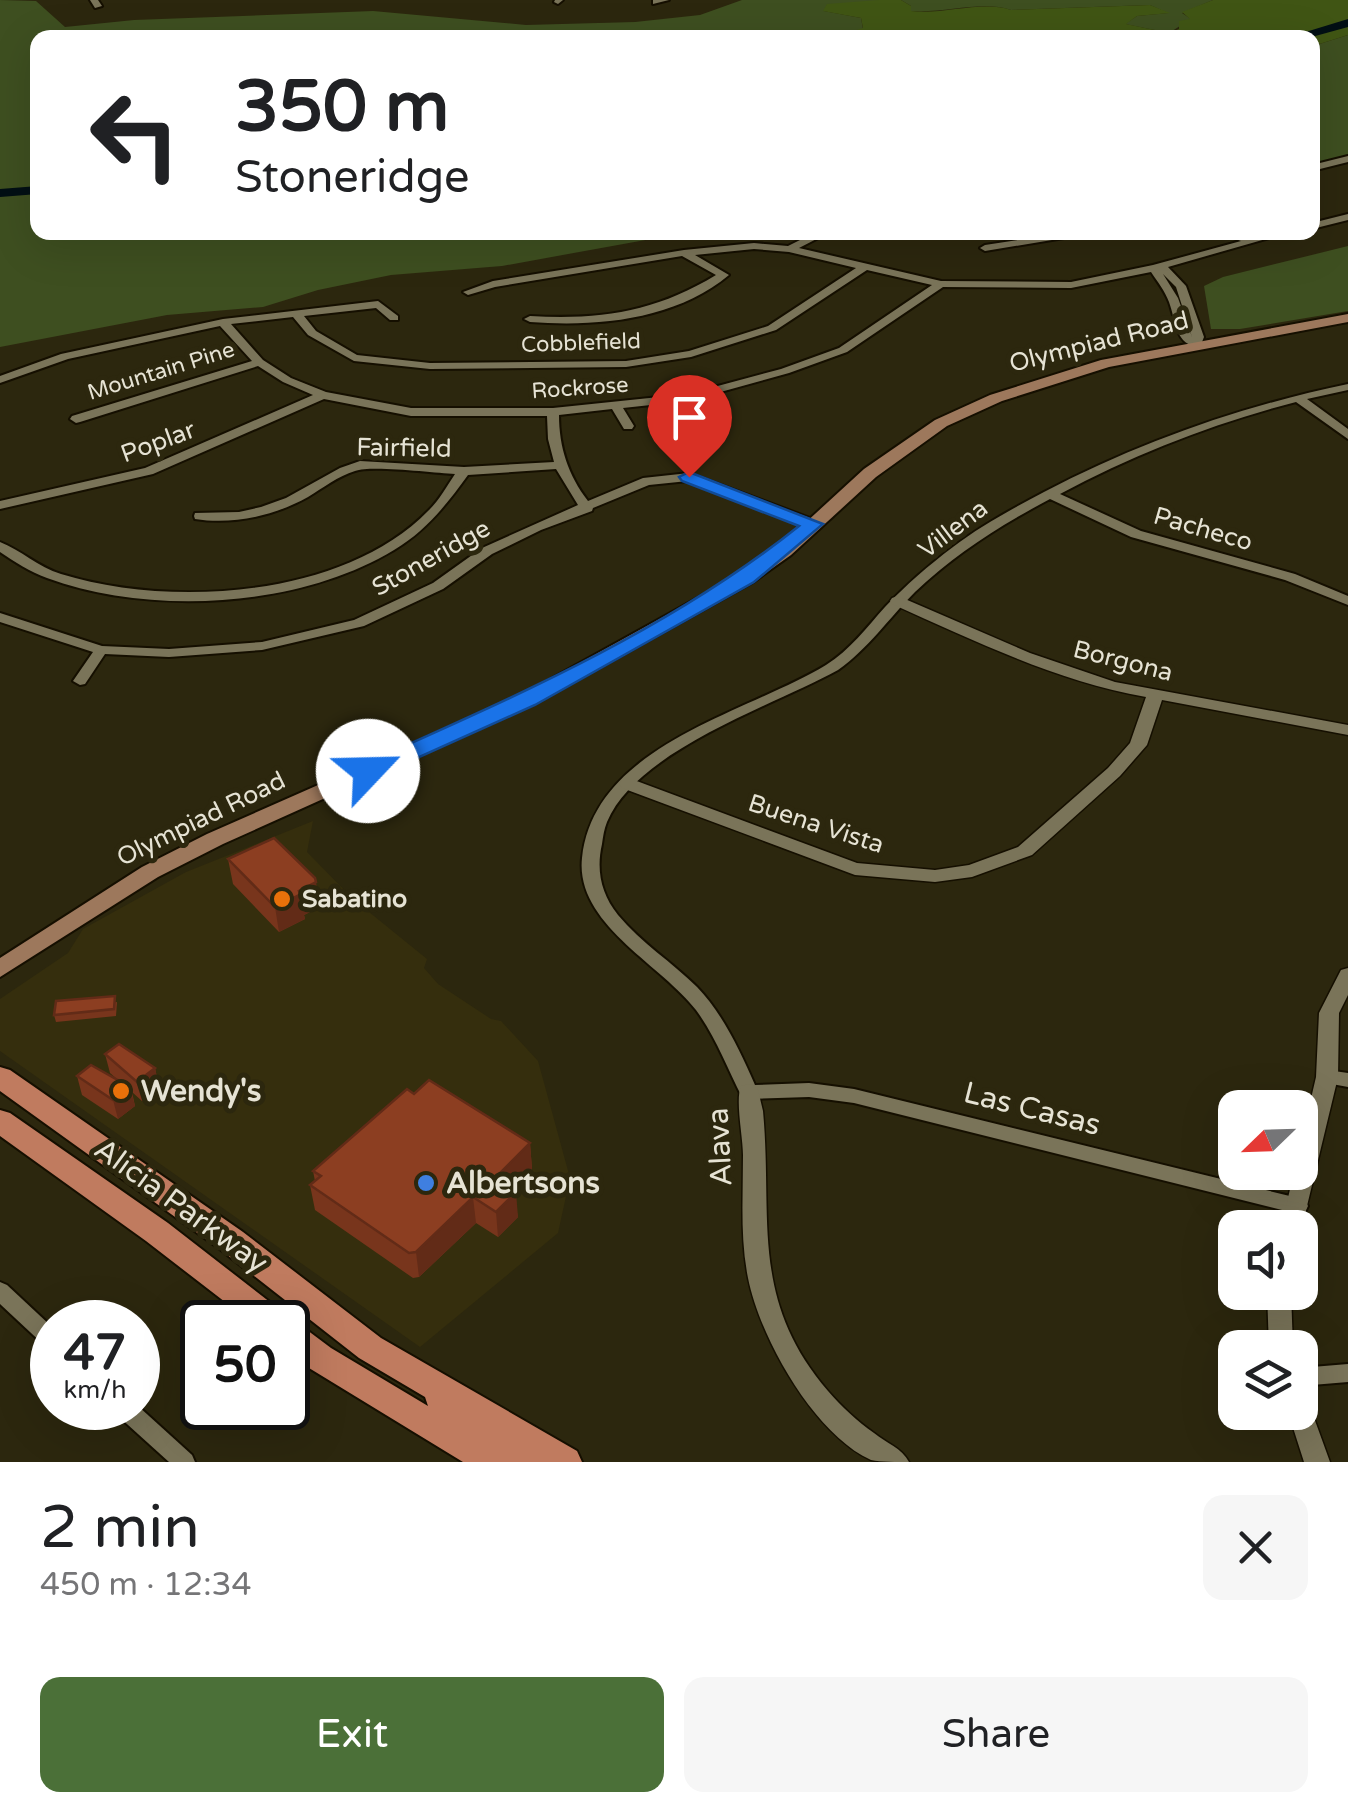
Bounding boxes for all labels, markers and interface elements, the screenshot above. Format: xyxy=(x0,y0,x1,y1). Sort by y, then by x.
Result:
text: 350 m xyxy=(235,66,449,150)
icon: left xyxy=(70,70,200,200)
text: Stoneridge xyxy=(235,151,470,205)
street label: Olympiad Road xyxy=(1006,305,1192,379)
street label: Cobblefield xyxy=(521,328,641,358)
street label: Mountain Pine xyxy=(84,336,238,406)
street label: Rockrose xyxy=(531,372,629,404)
pin xyxy=(647,375,732,478)
icon: arrive xyxy=(662,390,717,445)
street label: Poplar xyxy=(117,415,200,469)
street label: Fairfield xyxy=(356,432,452,464)
street label: Villena xyxy=(912,493,994,565)
street label: Pacheco xyxy=(1150,501,1256,557)
street label: Stoneridge xyxy=(367,513,495,603)
street label: Borgona xyxy=(1070,634,1176,688)
position arrow xyxy=(316,719,420,823)
street label: Olympiad Road xyxy=(112,765,290,873)
street label: Buena Vista xyxy=(744,788,888,860)
place label: Sabatino xyxy=(302,884,407,914)
marker: Sabatino xyxy=(271,888,293,910)
place label: Wendy's xyxy=(141,1073,261,1110)
street label: Las Casas xyxy=(960,1074,1104,1144)
marker: Wendy's xyxy=(110,1080,132,1102)
north arrow xyxy=(1218,1090,1318,1190)
map controls xyxy=(1218,1090,1318,1430)
street label: Alava xyxy=(699,1107,741,1187)
street label: Alicia Parkway xyxy=(87,1131,275,1281)
place label: Albertsons xyxy=(446,1165,600,1202)
marker: Albertsons xyxy=(415,1172,437,1194)
button: sound xyxy=(1218,1210,1318,1310)
speed limit sign: 50 xyxy=(180,1300,310,1430)
text: 47 xyxy=(64,1323,126,1383)
button: layers xyxy=(1218,1330,1318,1430)
text: km/h xyxy=(64,1375,126,1405)
text: 2 min xyxy=(40,1492,200,1564)
button: close xyxy=(1203,1495,1308,1600)
text: 450 m · 12:34 xyxy=(40,1566,252,1604)
button: Exit xyxy=(40,1677,664,1792)
button: Share xyxy=(684,1677,1308,1792)

